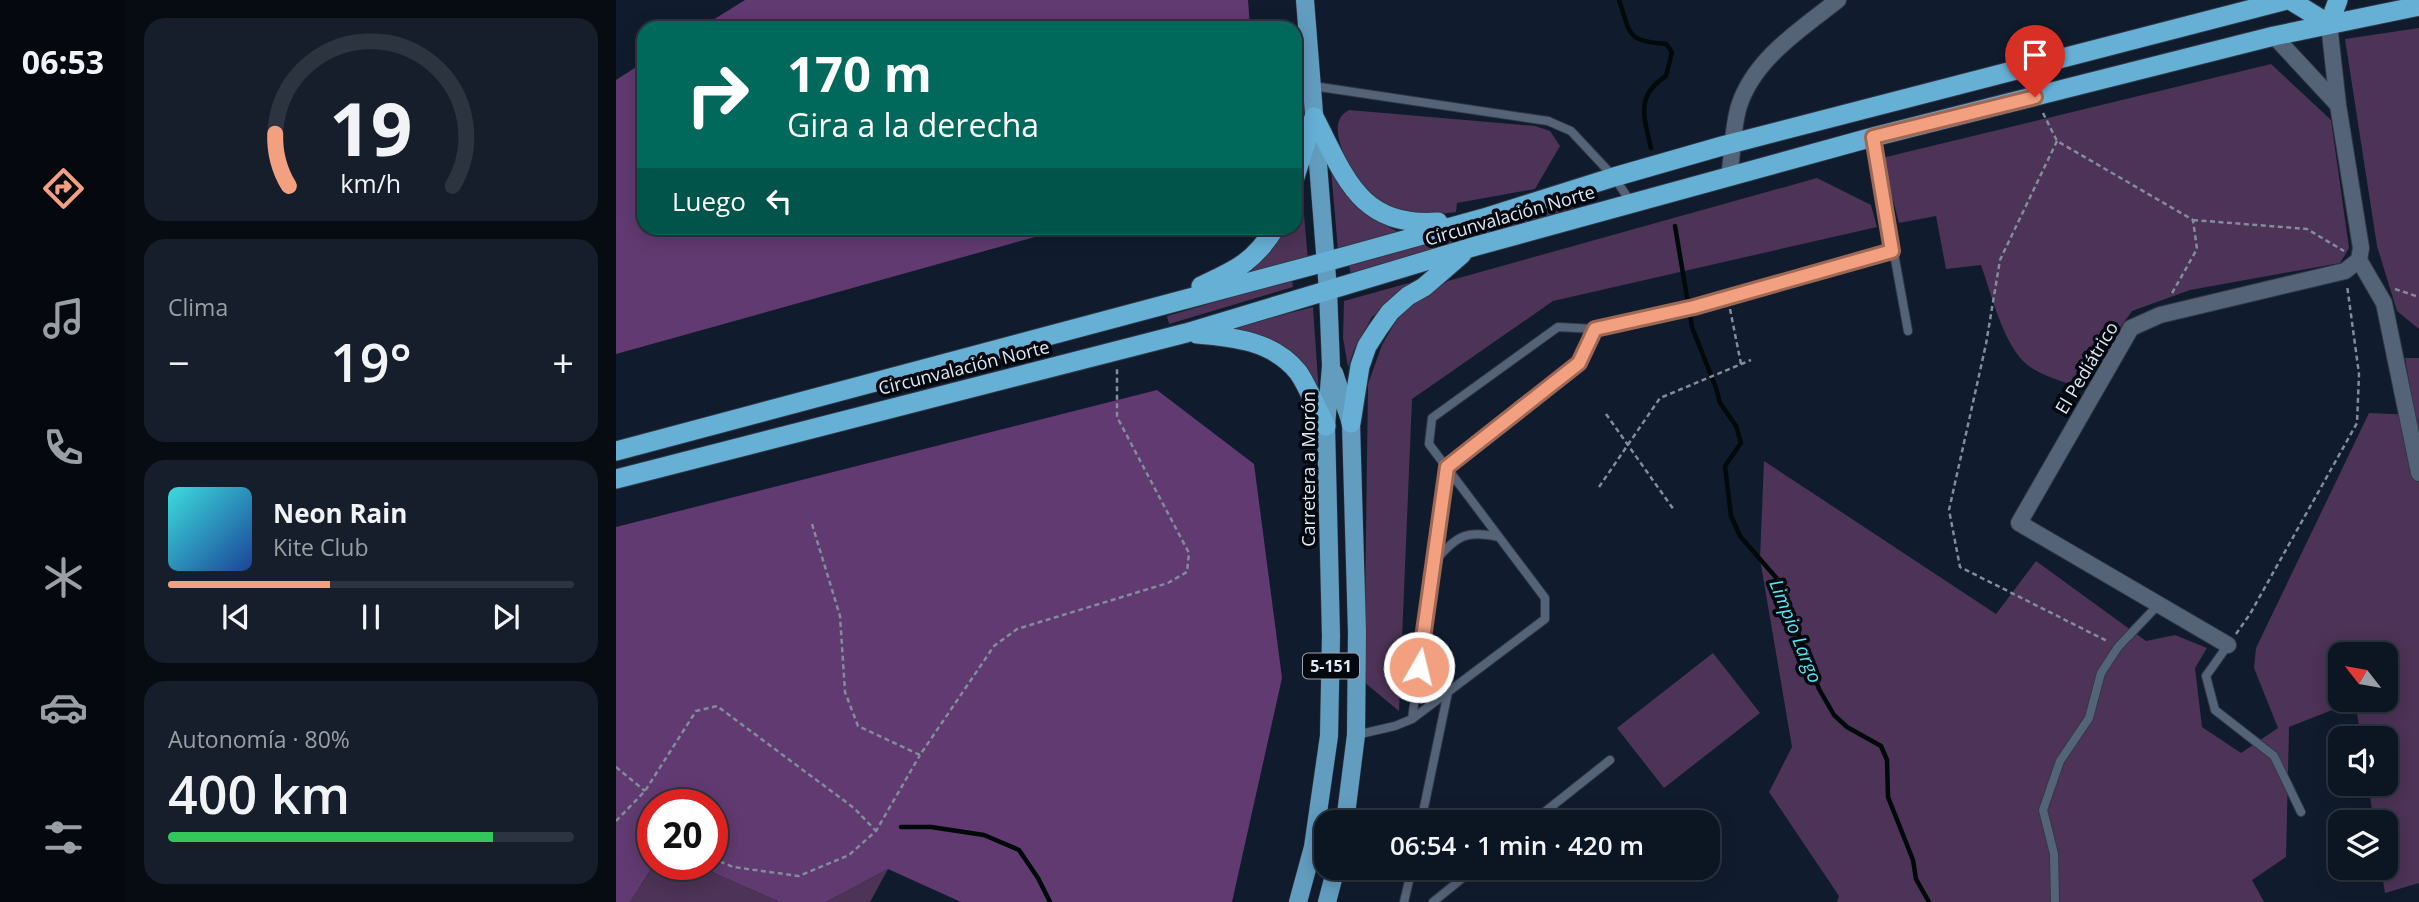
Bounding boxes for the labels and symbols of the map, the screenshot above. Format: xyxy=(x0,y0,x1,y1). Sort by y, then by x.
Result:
pin xyxy=(2005,25,2065,97)
street label: Circunvalación Norte xyxy=(1422,179,1597,251)
street label: El Pediátrico xyxy=(2049,317,2123,418)
street label: Circunvalación Norte xyxy=(876,334,1052,400)
street label: Carretera a Morón xyxy=(1296,391,1320,547)
water label: Limpio Largo xyxy=(1763,575,1829,687)
position arrow xyxy=(1382,630,1456,704)
north arrow xyxy=(2328,642,2398,712)
road number: 5-151 xyxy=(1303,653,1359,678)
speed limit sign: 20 xyxy=(637,789,728,880)

